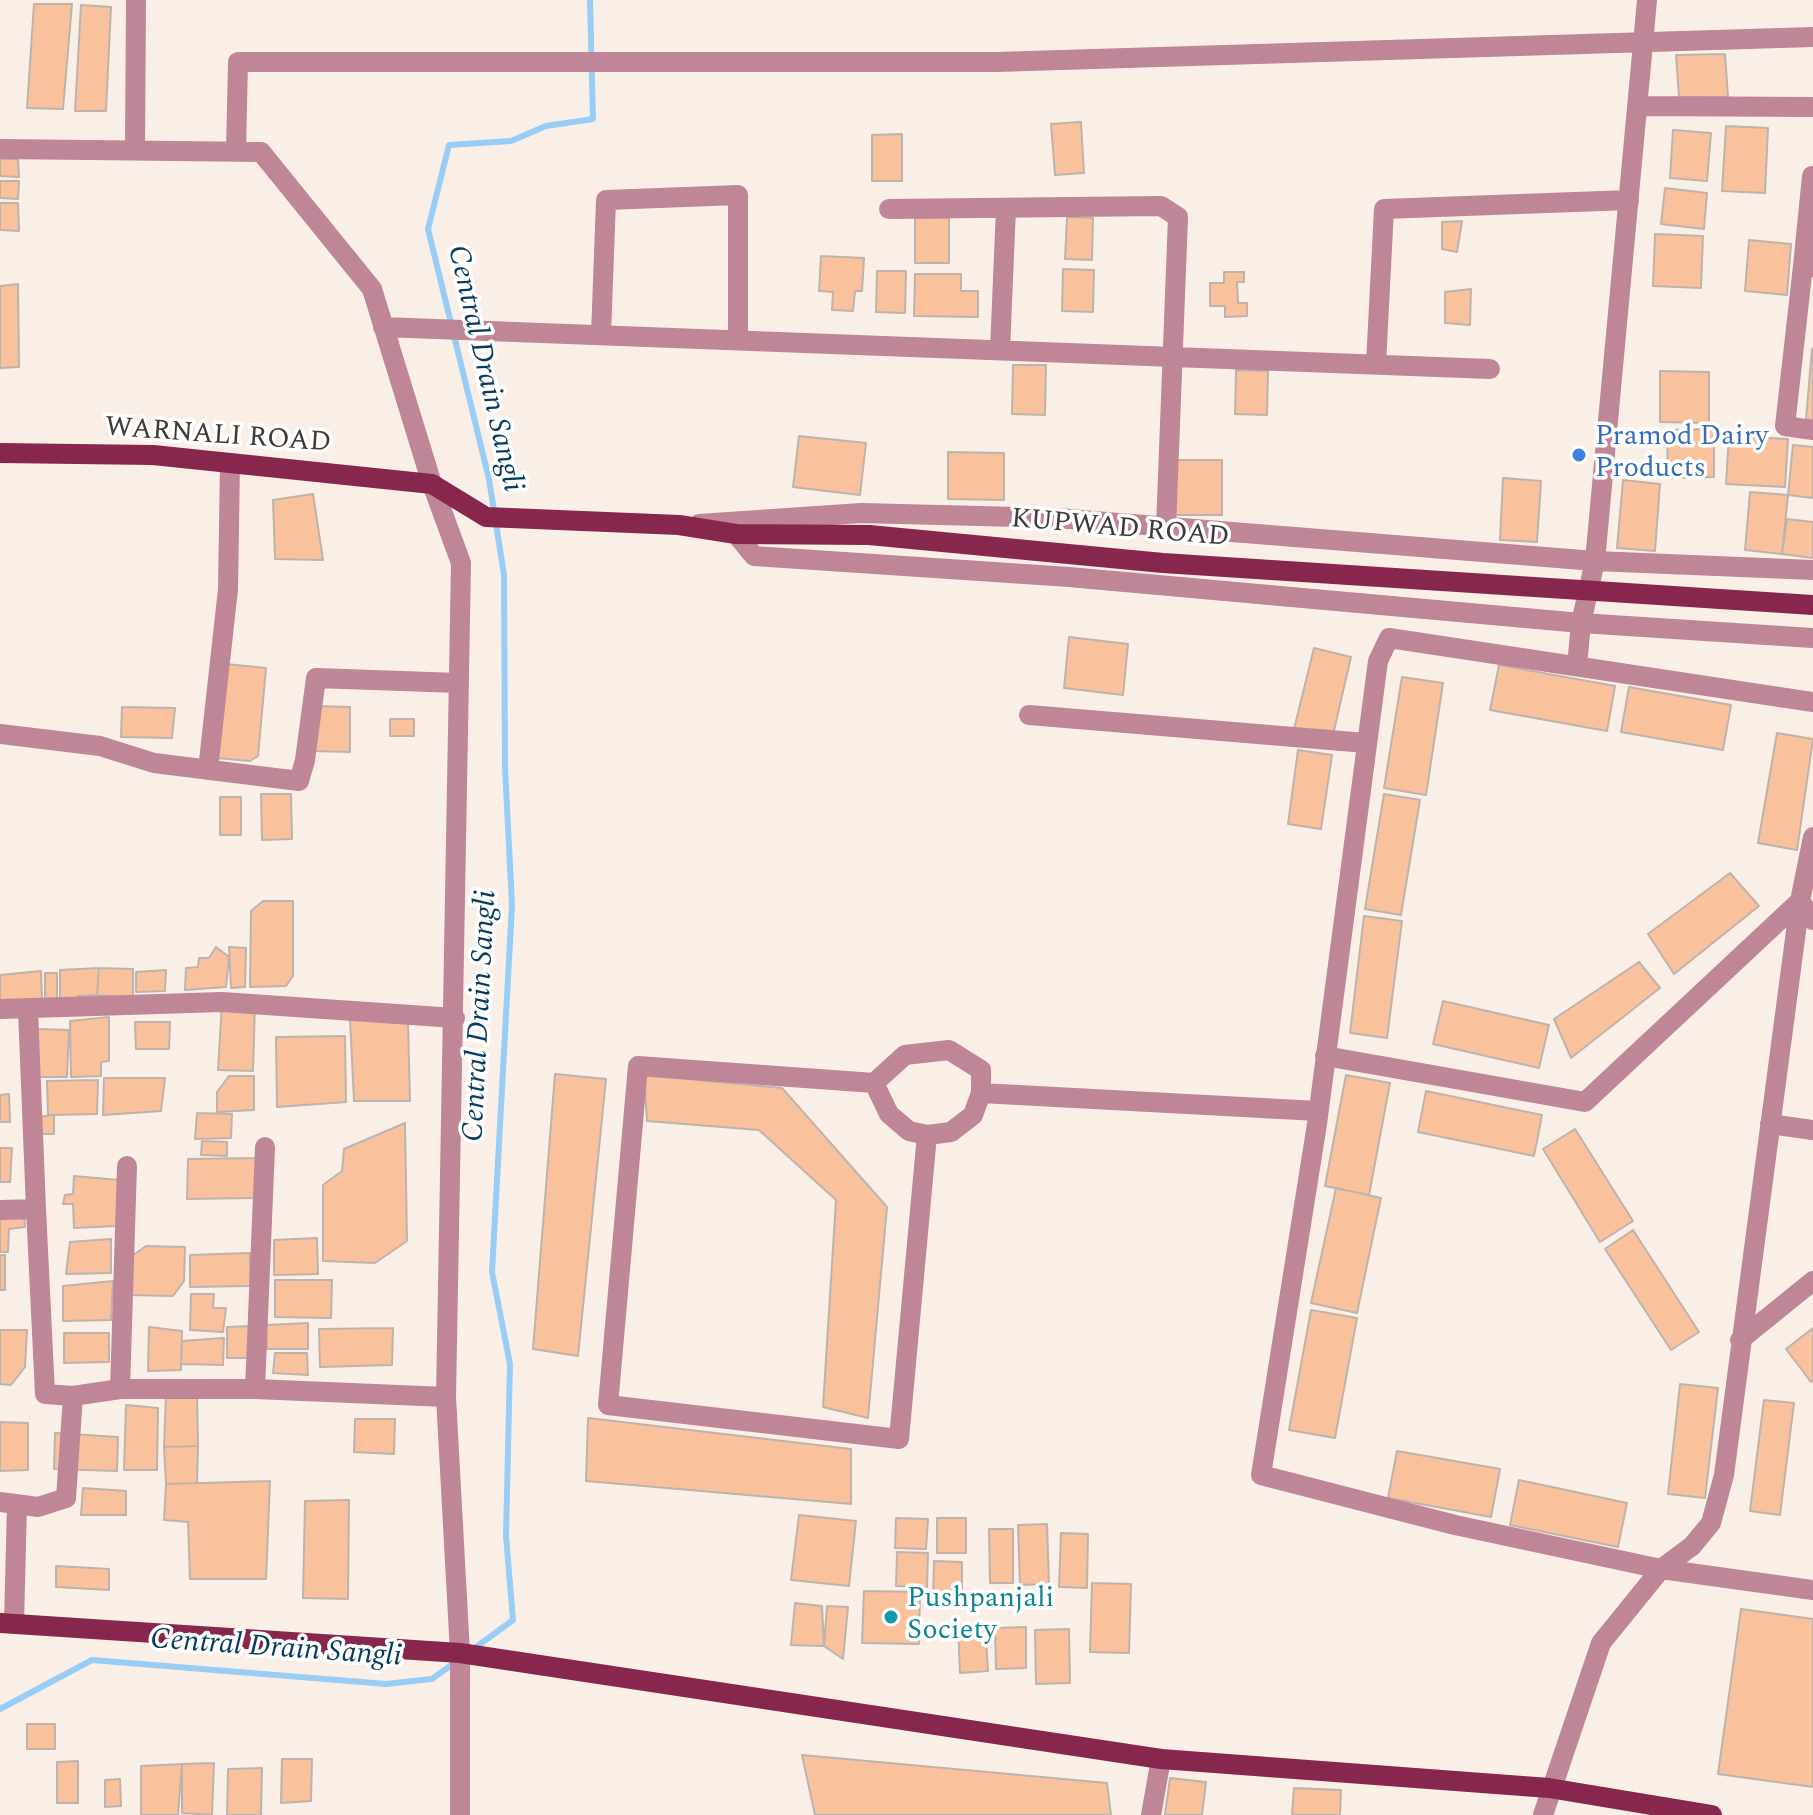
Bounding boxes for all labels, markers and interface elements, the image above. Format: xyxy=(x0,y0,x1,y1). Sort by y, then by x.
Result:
water label: Central Drain Sangli xyxy=(437,242,529,496)
street label: WARNALI ROAD xyxy=(104,412,332,462)
place label: Pramod Dairy Products xyxy=(1595,422,1768,488)
marker: Pramod Dairy Products xyxy=(1570,446,1588,464)
street label: KUPWAD ROAD xyxy=(1010,504,1230,556)
water label: Central Drain Sangli xyxy=(457,889,507,1143)
place label: Pushpanjali Society xyxy=(907,1584,1054,1650)
marker: Pushpanjali Society xyxy=(882,1608,900,1626)
water label: Central Drain Sangli xyxy=(149,1623,403,1677)

